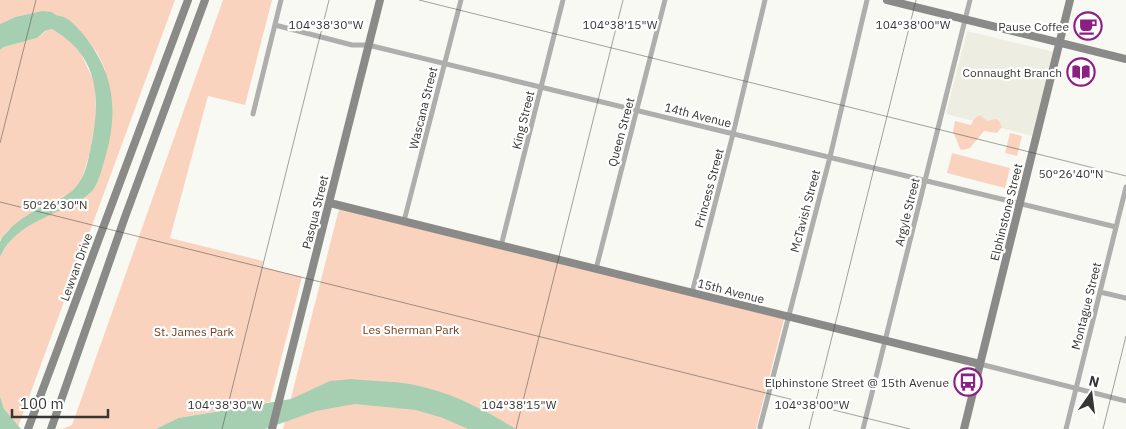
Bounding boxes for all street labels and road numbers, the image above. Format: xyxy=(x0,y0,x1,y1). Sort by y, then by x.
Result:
street label: Wascana Street xyxy=(406,65,440,151)
street label: King Street xyxy=(509,89,537,151)
street label: Queen Street xyxy=(605,96,637,168)
street label: 14th Avenue xyxy=(663,99,733,131)
street label: Princess Street xyxy=(691,147,727,229)
street label: Elphinstone Street xyxy=(987,162,1025,262)
street label: McTavish Street xyxy=(787,168,823,254)
street label: Pasqua Street xyxy=(299,174,331,250)
street label: Argyle Street xyxy=(891,176,923,248)
street label: Lewvan Drive xyxy=(57,231,95,303)
street label: Montague Street xyxy=(1068,261,1104,351)
street label: 15th Avenue xyxy=(696,275,766,307)

